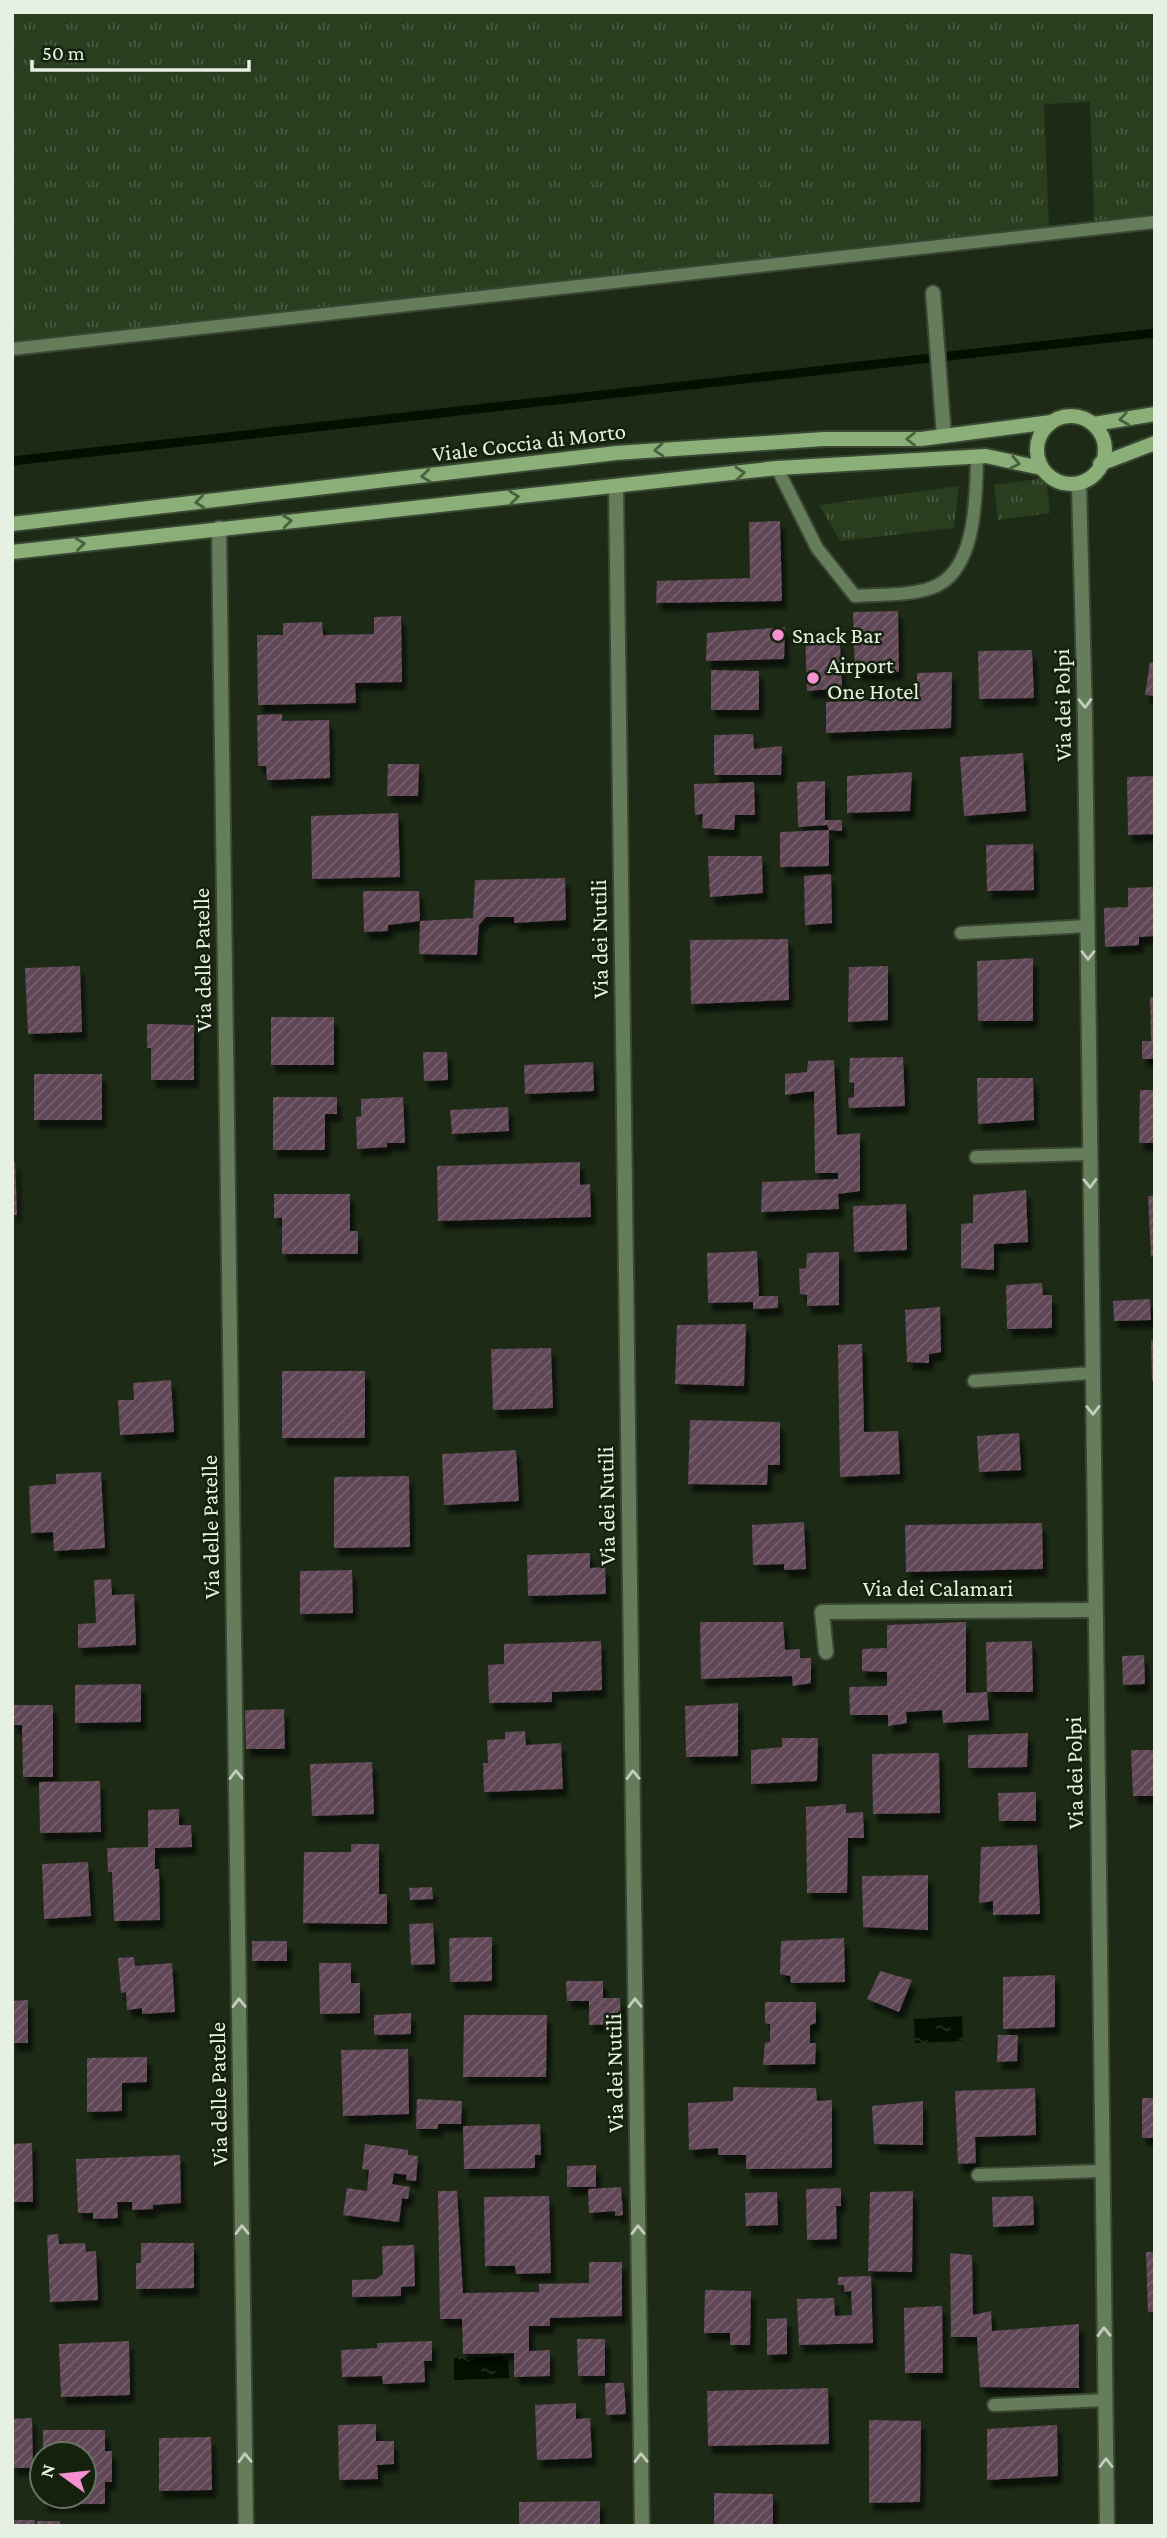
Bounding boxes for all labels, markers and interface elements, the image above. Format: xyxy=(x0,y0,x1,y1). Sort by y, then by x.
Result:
scale bar xyxy=(32,28,248,72)
text: 50 m xyxy=(42,41,85,65)
one-way arrow xyxy=(1118,411,1130,426)
street label: Viale Coccia di Morto xyxy=(431,417,627,467)
one-way arrow xyxy=(905,431,915,447)
one-way arrow xyxy=(653,442,664,457)
one-way arrow xyxy=(1009,454,1021,469)
one-way arrow xyxy=(734,465,746,480)
one-way arrow xyxy=(421,469,432,484)
one-way arrow xyxy=(508,490,519,505)
one-way arrow xyxy=(195,495,206,510)
one-way arrow xyxy=(282,514,293,529)
one-way arrow xyxy=(74,537,86,552)
place label: Snack Bar xyxy=(792,622,882,648)
marker: Snack Bar xyxy=(770,627,786,643)
street label: Via dei Polpi xyxy=(1048,648,1076,762)
place label: Airport One Hotel xyxy=(827,652,919,704)
marker: Airport One Hotel xyxy=(805,670,821,686)
one-way arrow xyxy=(1077,698,1092,709)
street label: Via dei Nutili xyxy=(585,879,613,999)
street label: Via delle Patelle xyxy=(188,888,216,1032)
one-way arrow xyxy=(1080,950,1095,961)
one-way arrow xyxy=(1082,1178,1098,1188)
one-way arrow xyxy=(1085,1405,1100,1416)
street label: Via dei Nutili xyxy=(592,1446,620,1566)
street label: Via delle Patelle xyxy=(196,1455,224,1599)
street label: Via dei Calamari xyxy=(863,1575,1013,1601)
street label: Via dei Polpi xyxy=(1060,1716,1088,1830)
one-way arrow xyxy=(228,1769,244,1780)
one-way arrow xyxy=(625,1769,640,1780)
one-way arrow xyxy=(231,1997,247,2007)
one-way arrow xyxy=(628,1997,643,2008)
street label: Via dei Nutili xyxy=(600,2013,628,2133)
street label: Via delle Patelle xyxy=(204,2022,232,2166)
one-way arrow xyxy=(234,2224,250,2235)
one-way arrow xyxy=(630,2224,646,2235)
one-way arrow xyxy=(1096,2326,1112,2337)
north arrow xyxy=(28,2440,98,2510)
one-way arrow xyxy=(237,2452,253,2462)
one-way arrow xyxy=(633,2452,649,2462)
one-way arrow xyxy=(1098,2457,1114,2468)
text: N xyxy=(35,2462,59,2480)

